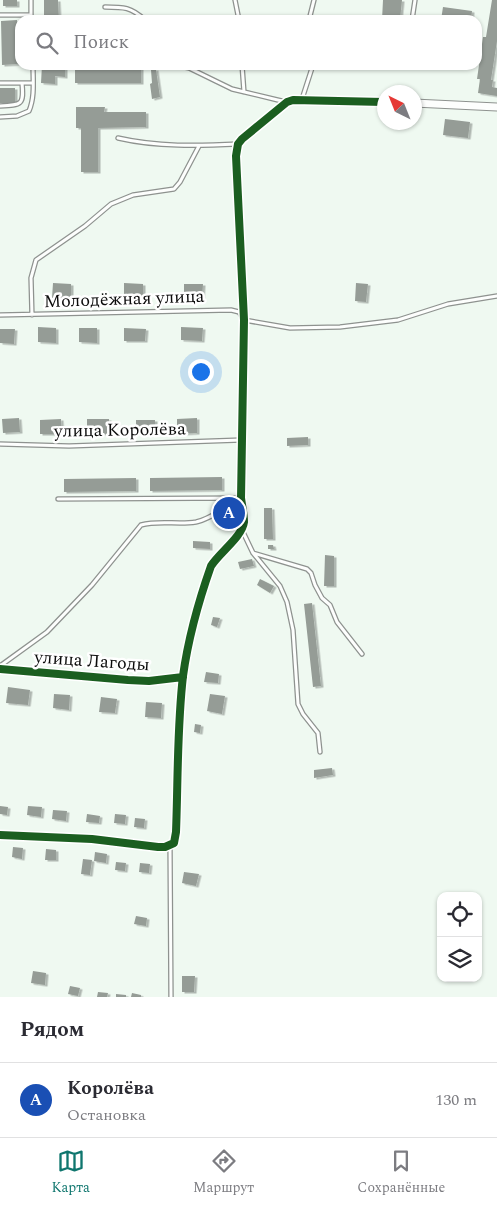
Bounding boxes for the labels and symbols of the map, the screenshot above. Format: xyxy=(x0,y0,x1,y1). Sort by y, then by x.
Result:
north arrow xyxy=(377,85,422,130)
street label: Молодёжная улица xyxy=(43,283,205,315)
your location xyxy=(188,359,214,385)
street label: улица Королёва xyxy=(53,415,186,445)
pin: A xyxy=(213,494,245,532)
street label: улица Лагоды xyxy=(32,643,151,679)

